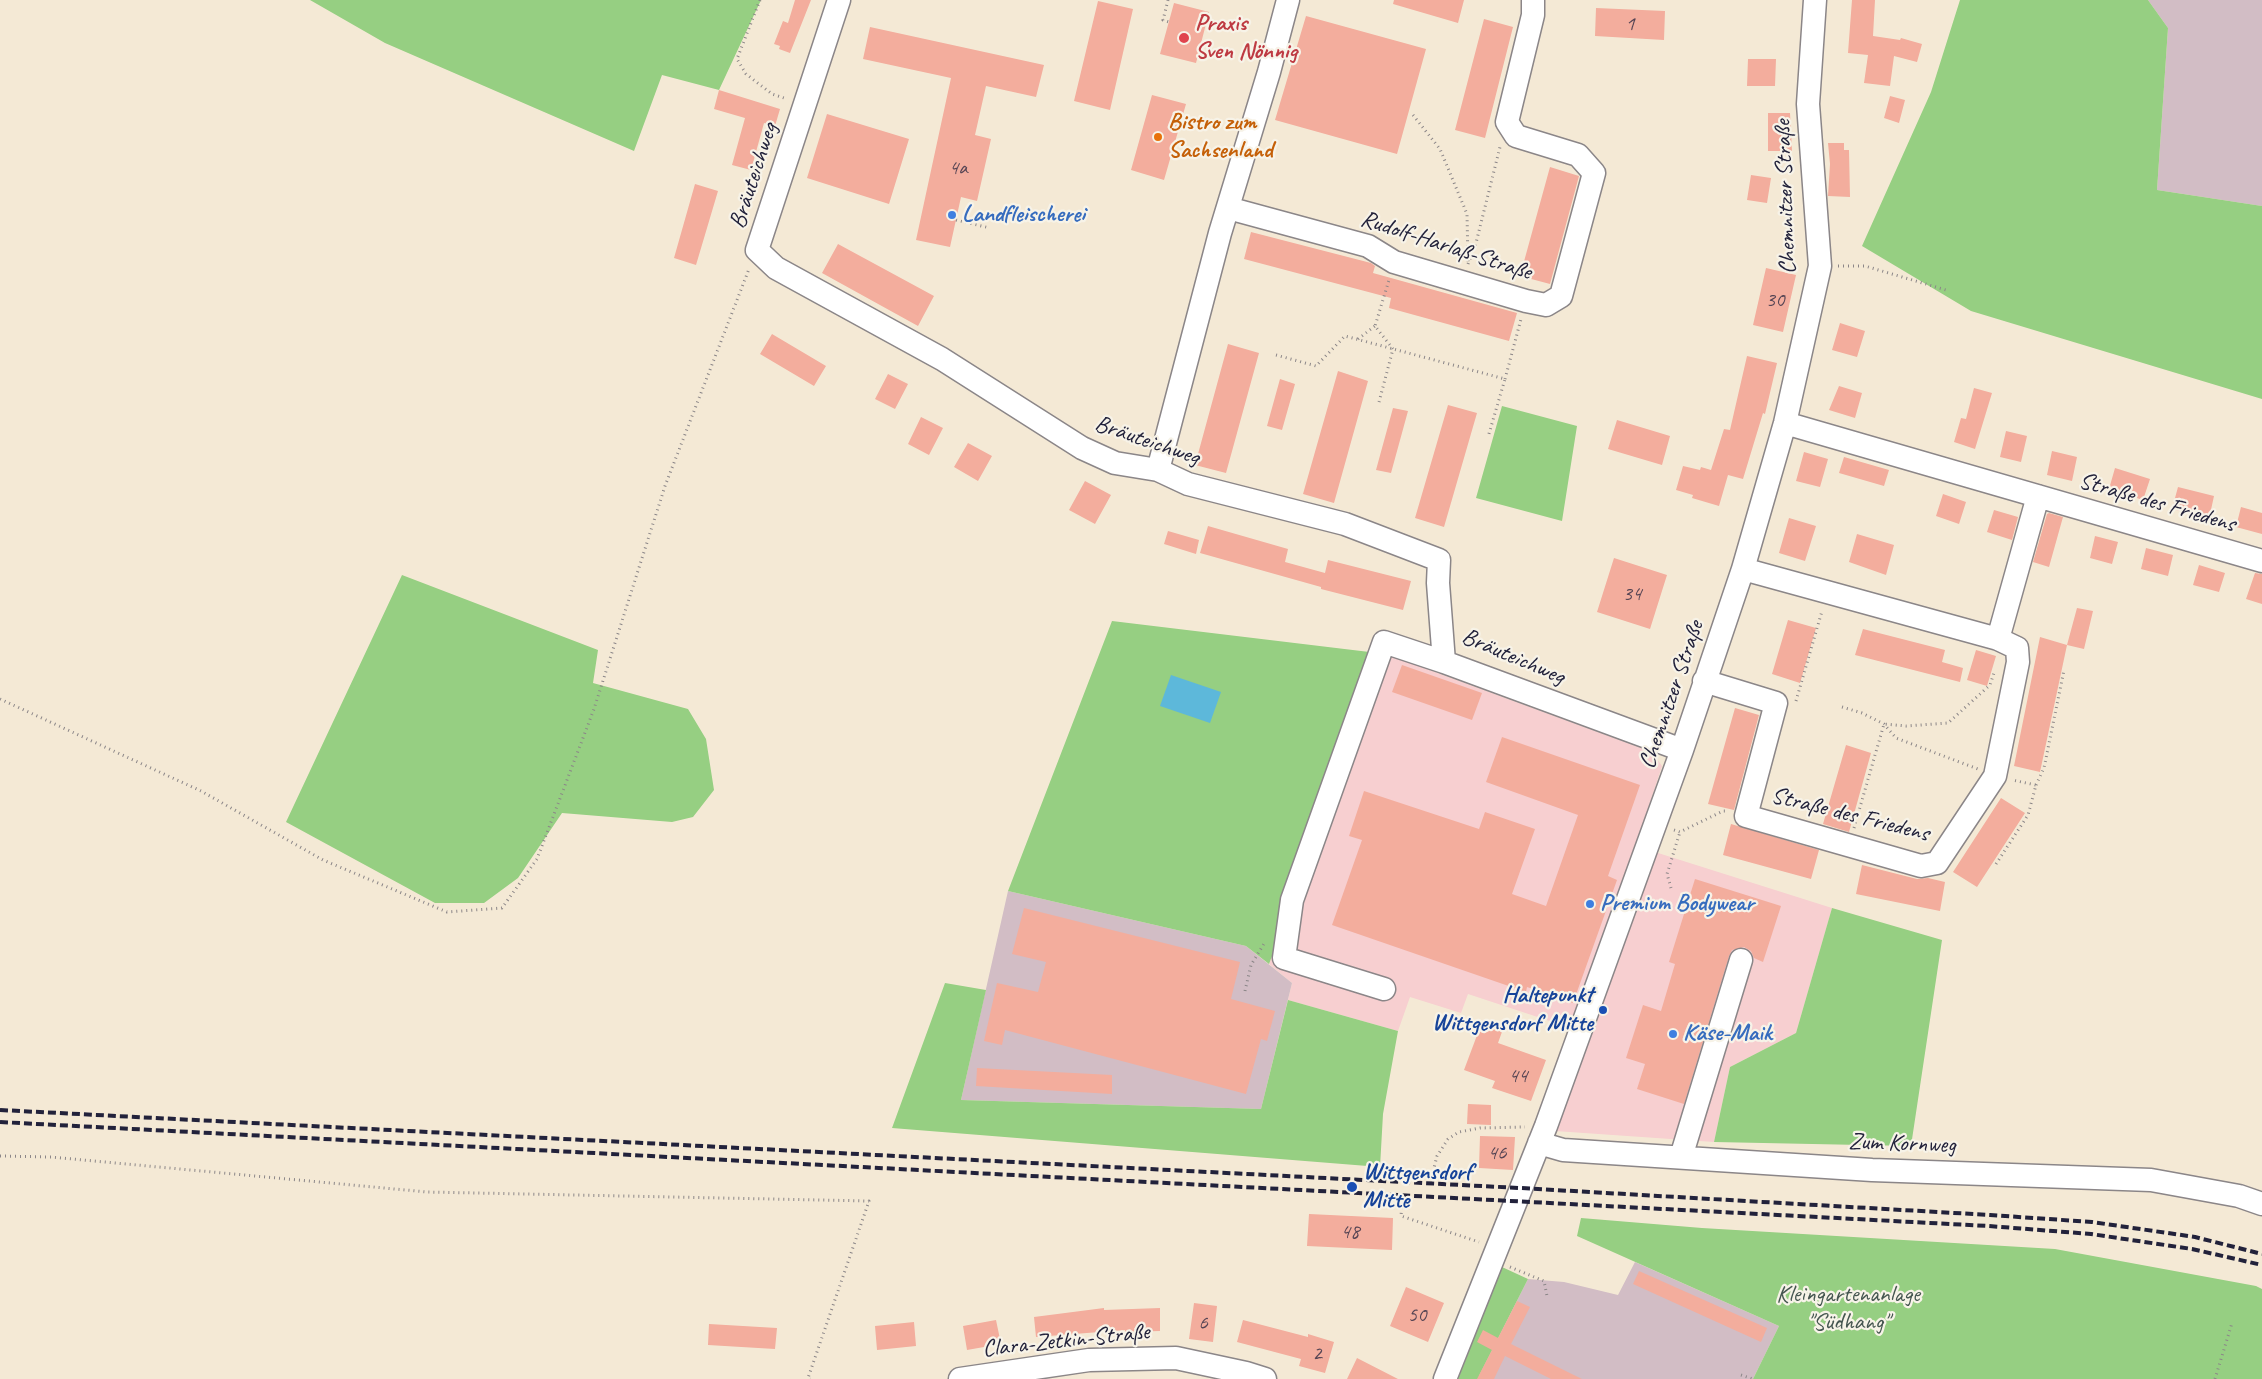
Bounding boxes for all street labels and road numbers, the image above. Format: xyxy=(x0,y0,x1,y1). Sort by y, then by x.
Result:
street label: Chemnitzer Straße xyxy=(1769,119,1803,275)
street label: Bräuteichweg xyxy=(723,120,785,232)
street label: Rudolf-Harlaß-Straße xyxy=(1357,205,1535,287)
street label: Bräuteichweg xyxy=(1091,410,1203,472)
street label: Straße des Friedens xyxy=(2075,467,2239,539)
street label: Chemnitzer Straße xyxy=(1633,617,1711,773)
street label: Bräuteichweg xyxy=(1457,622,1569,692)
street label: Straße des Friedens xyxy=(1768,781,1932,849)
street label: Zum Kornweg xyxy=(1848,1128,1956,1160)
street label: Clara-Zetkin-Straße xyxy=(981,1318,1151,1364)

